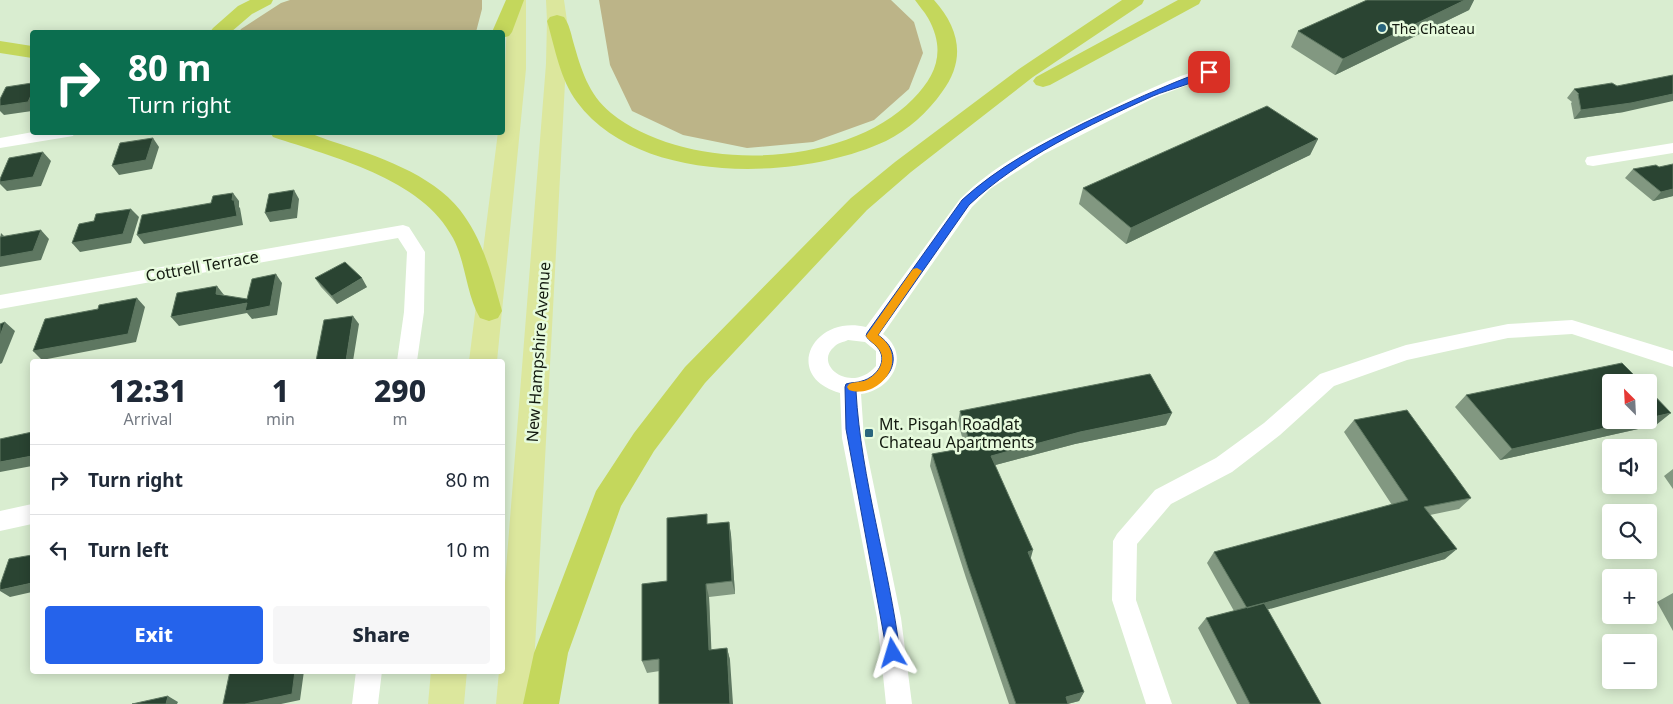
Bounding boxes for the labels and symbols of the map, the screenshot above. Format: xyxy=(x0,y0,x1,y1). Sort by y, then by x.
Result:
place label: The Chateau xyxy=(1392,19,1475,38)
marker: The Chateau xyxy=(1376,22,1388,34)
pin xyxy=(1188,51,1230,93)
street label: Cottrell Terrace xyxy=(144,245,260,287)
street label: New Hampshire Avenue xyxy=(521,261,555,443)
north arrow xyxy=(1602,374,1658,429)
place label: Mt. Pisgah Road at Chateau Apartments xyxy=(879,413,1035,453)
marker: Mt. Pisgah Road at Chateau Apartments xyxy=(863,427,875,439)
position arrow xyxy=(866,626,918,678)

